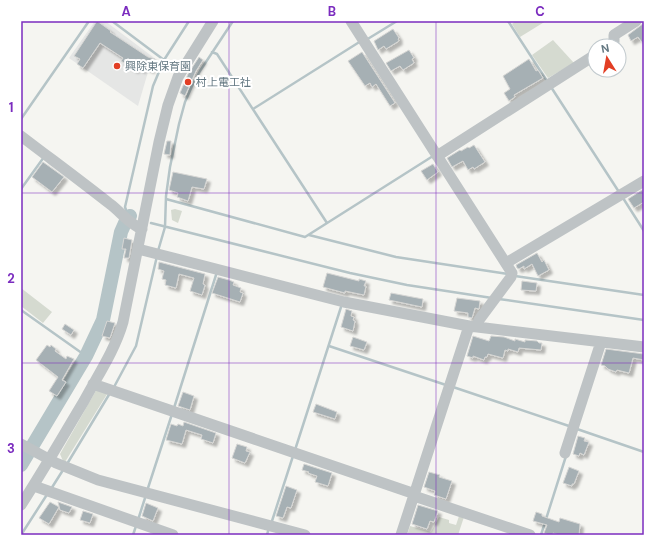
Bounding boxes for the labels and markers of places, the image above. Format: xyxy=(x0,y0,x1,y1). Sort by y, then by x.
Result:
place label: 興除東保育園 xyxy=(125,59,191,73)
marker: 興除東保育園 xyxy=(112,61,122,71)
place label: 村上電工社 xyxy=(196,75,251,89)
marker: 村上電工社 xyxy=(183,77,193,87)

